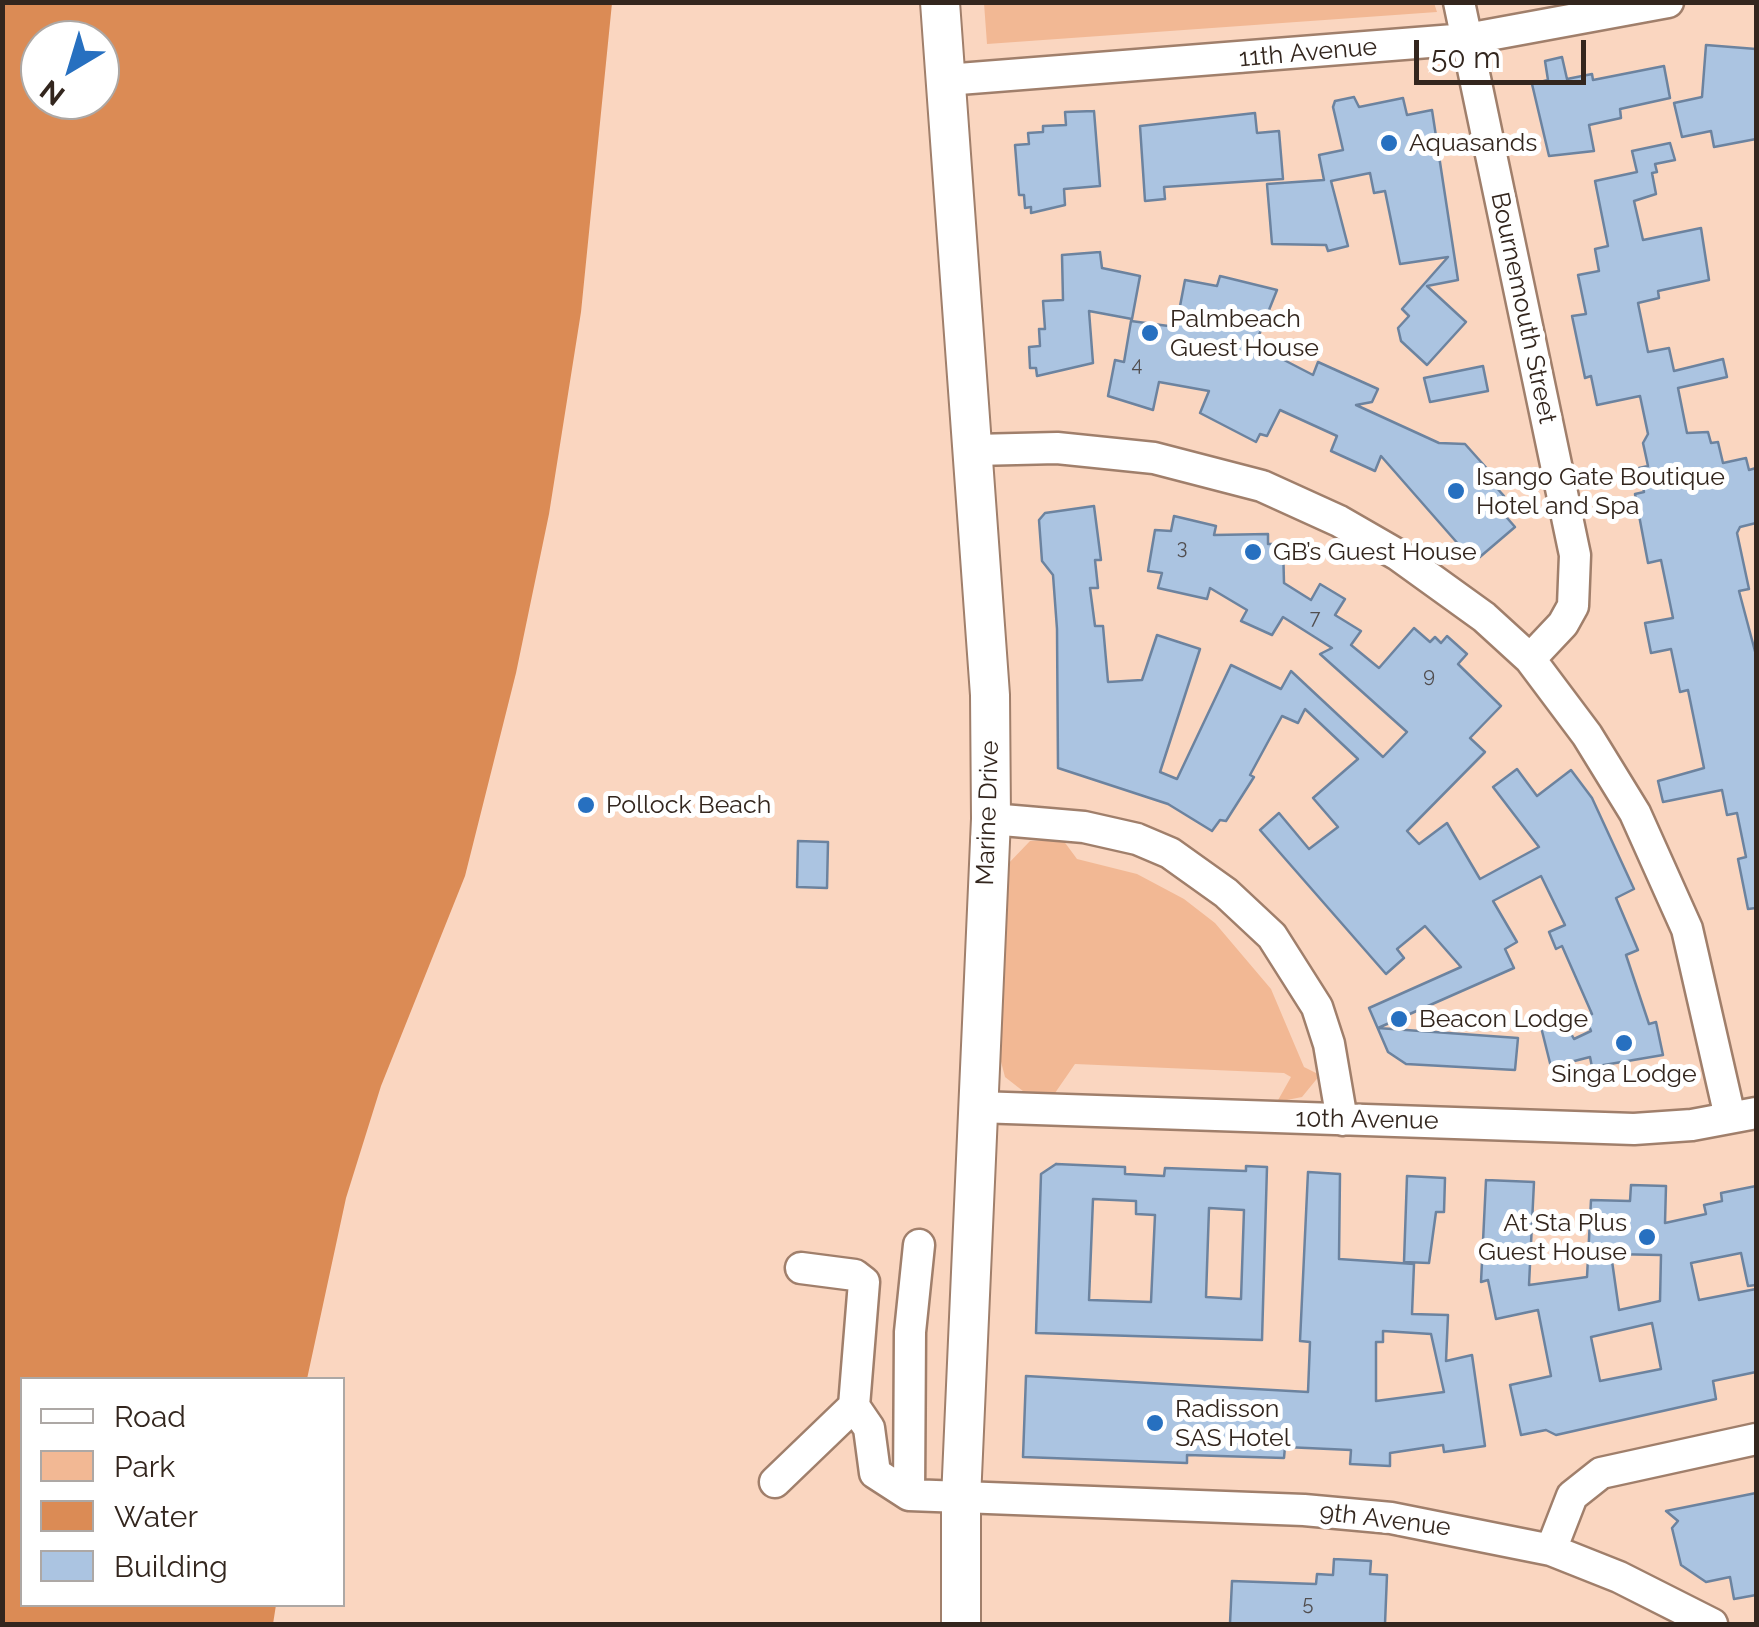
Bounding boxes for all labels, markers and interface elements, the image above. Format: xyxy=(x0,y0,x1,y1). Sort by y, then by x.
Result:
north arrow xyxy=(20,20,120,120)
scale bar xyxy=(1419,20,1592,82)
street label: 11th Avenue xyxy=(1238,32,1378,74)
text: 50 m xyxy=(1431,40,1501,75)
text: N xyxy=(34,73,71,112)
place label: Aquasands xyxy=(1409,128,1537,158)
marker: Aquasands xyxy=(1378,132,1400,154)
street label: Bournemouth Street xyxy=(1484,190,1562,426)
place label: Palmbeach Guest House xyxy=(1170,304,1319,363)
marker: Palmbeach Guest House xyxy=(1139,322,1161,344)
house number: 4 xyxy=(1132,353,1142,377)
place label: Isango Gate Boutique Hotel and Spa xyxy=(1476,462,1725,521)
marker: Isango Gate Boutique Hotel and Spa xyxy=(1445,480,1467,502)
house number: 3 xyxy=(1177,536,1187,560)
place label: GB’s Guest House xyxy=(1273,537,1477,567)
marker: GB’s Guest House xyxy=(1242,541,1264,563)
house number: 7 xyxy=(1310,606,1320,630)
house number: 9 xyxy=(1423,664,1435,688)
street label: Marine Drive xyxy=(970,740,1006,886)
place label: Pollock Beach xyxy=(606,790,771,820)
marker: Pollock Beach xyxy=(575,794,597,816)
place label: Beacon Lodge xyxy=(1419,1004,1588,1034)
marker: Beacon Lodge xyxy=(1388,1008,1410,1030)
marker: Singa Lodge xyxy=(1613,1032,1635,1054)
place label: Singa Lodge xyxy=(1551,1059,1697,1089)
street label: 10th Avenue xyxy=(1295,1104,1439,1136)
place label: At Sta Plus Guest House xyxy=(1478,1208,1627,1267)
marker: At Sta Plus Guest House xyxy=(1636,1226,1658,1248)
legend xyxy=(20,1377,345,1607)
place label: Radisson SAS Hotel xyxy=(1175,1394,1291,1453)
text: Road xyxy=(114,1399,186,1434)
marker: Radisson SAS Hotel xyxy=(1144,1412,1166,1434)
text: Park xyxy=(114,1449,175,1484)
street label: 9th Avenue xyxy=(1318,1497,1452,1543)
text: Water xyxy=(114,1499,198,1534)
text: Building xyxy=(114,1549,228,1584)
house number: 5 xyxy=(1303,1592,1313,1616)

